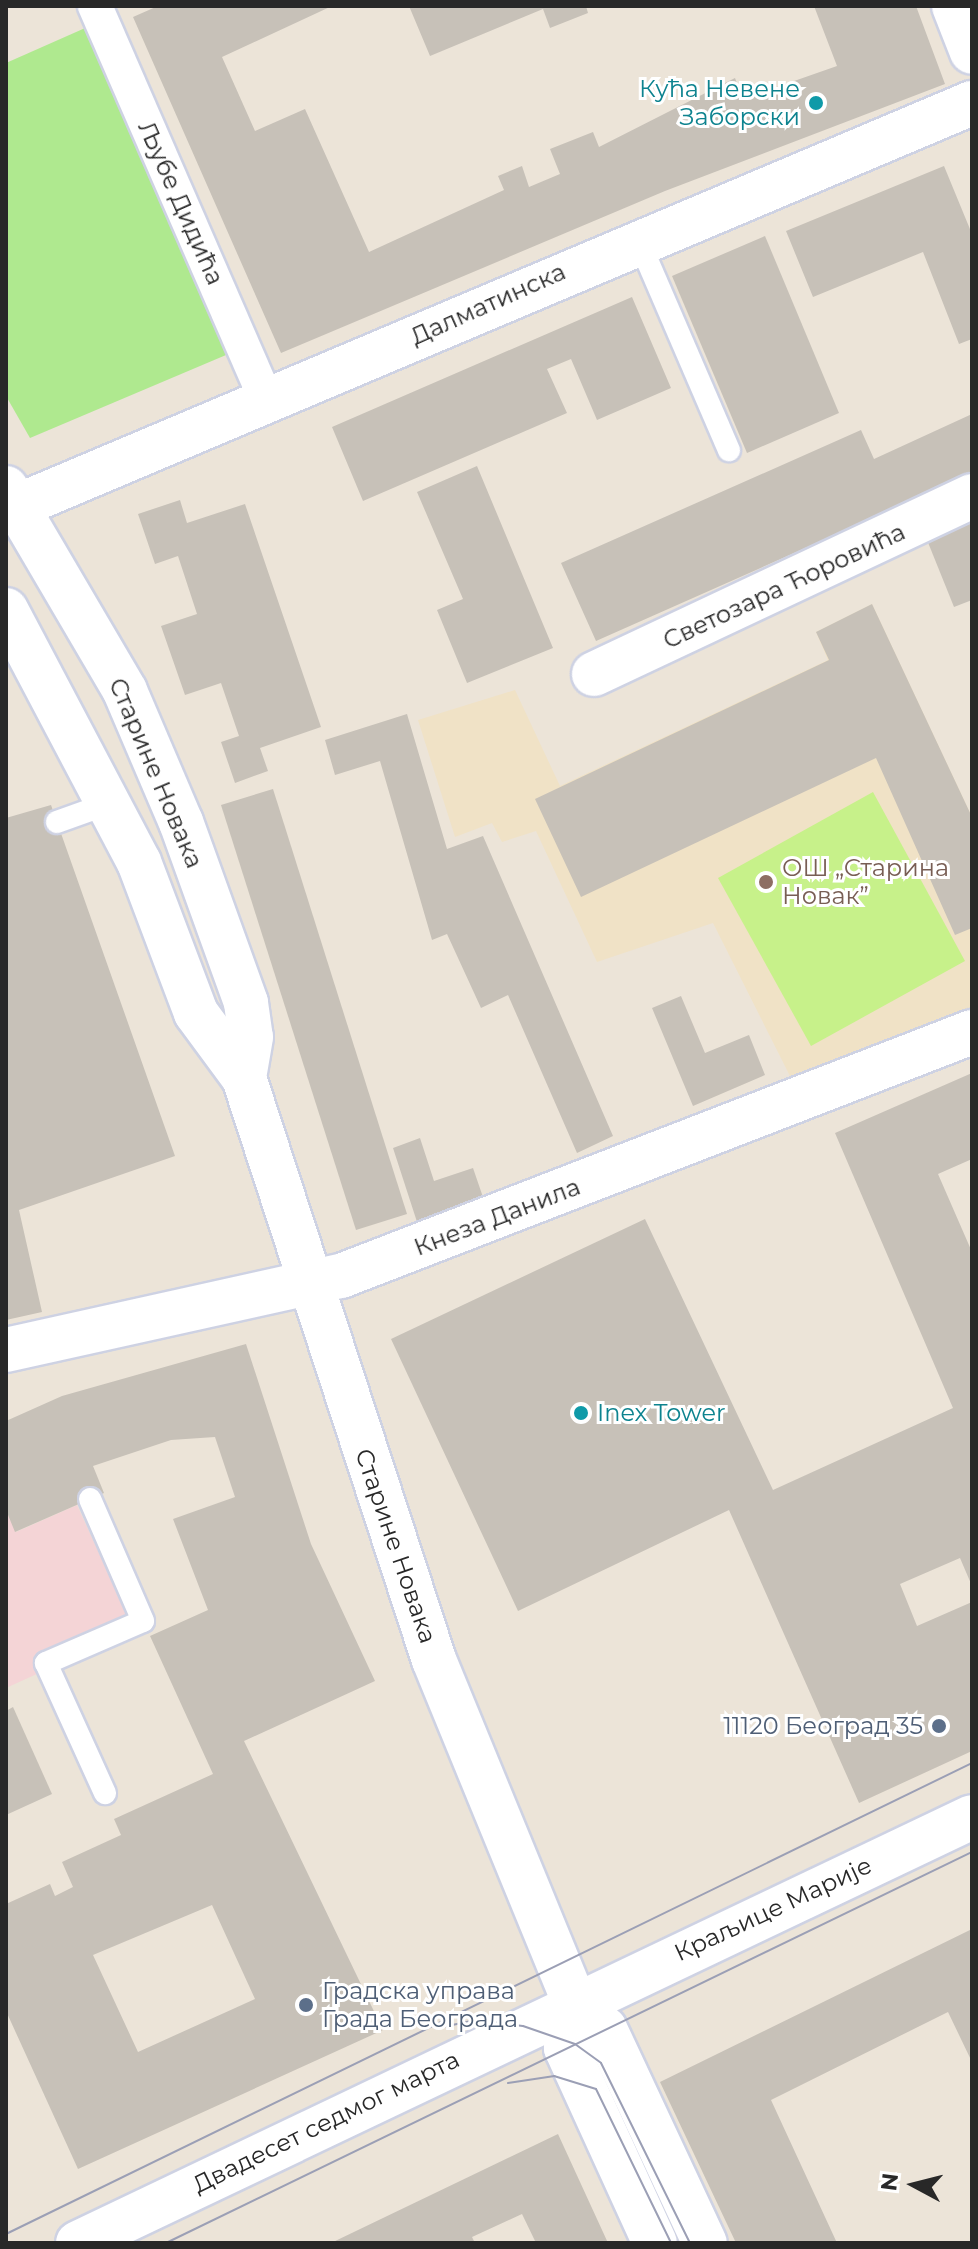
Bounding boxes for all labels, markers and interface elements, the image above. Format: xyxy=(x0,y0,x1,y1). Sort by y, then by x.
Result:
place label: Кућа Невене Заборски xyxy=(639,75,800,131)
marker: Кућа Невене Заборски xyxy=(807,94,825,112)
street label: Љубе Дидића xyxy=(132,117,230,289)
street label: Далматинска xyxy=(406,257,570,351)
street label: Светозара Ћоровића xyxy=(658,517,910,655)
street label: Старине Новака xyxy=(103,674,209,872)
place label: ОШ „Старина Новак” xyxy=(782,854,949,910)
marker: ОШ „Старина Новак” xyxy=(757,873,775,891)
street label: Кнеза Данила xyxy=(410,1172,584,1262)
place label: Inex Tower xyxy=(597,1399,726,1427)
marker: Inex Tower xyxy=(572,1404,590,1422)
street label: Старине Новака xyxy=(349,1445,443,1647)
place label: 11120 Београд 35 xyxy=(723,1712,923,1740)
marker: 11120 Београд 35 xyxy=(930,1717,948,1735)
street label: Краљице Марије xyxy=(670,1851,876,1967)
place label: Градска управа Града Београда xyxy=(322,1977,518,2033)
marker: Градска управа Града Београда xyxy=(297,1996,315,2014)
street label: Двадесет седмог марта xyxy=(188,2045,464,2199)
north arrow xyxy=(874,2145,954,2225)
text: N xyxy=(875,2172,904,2192)

